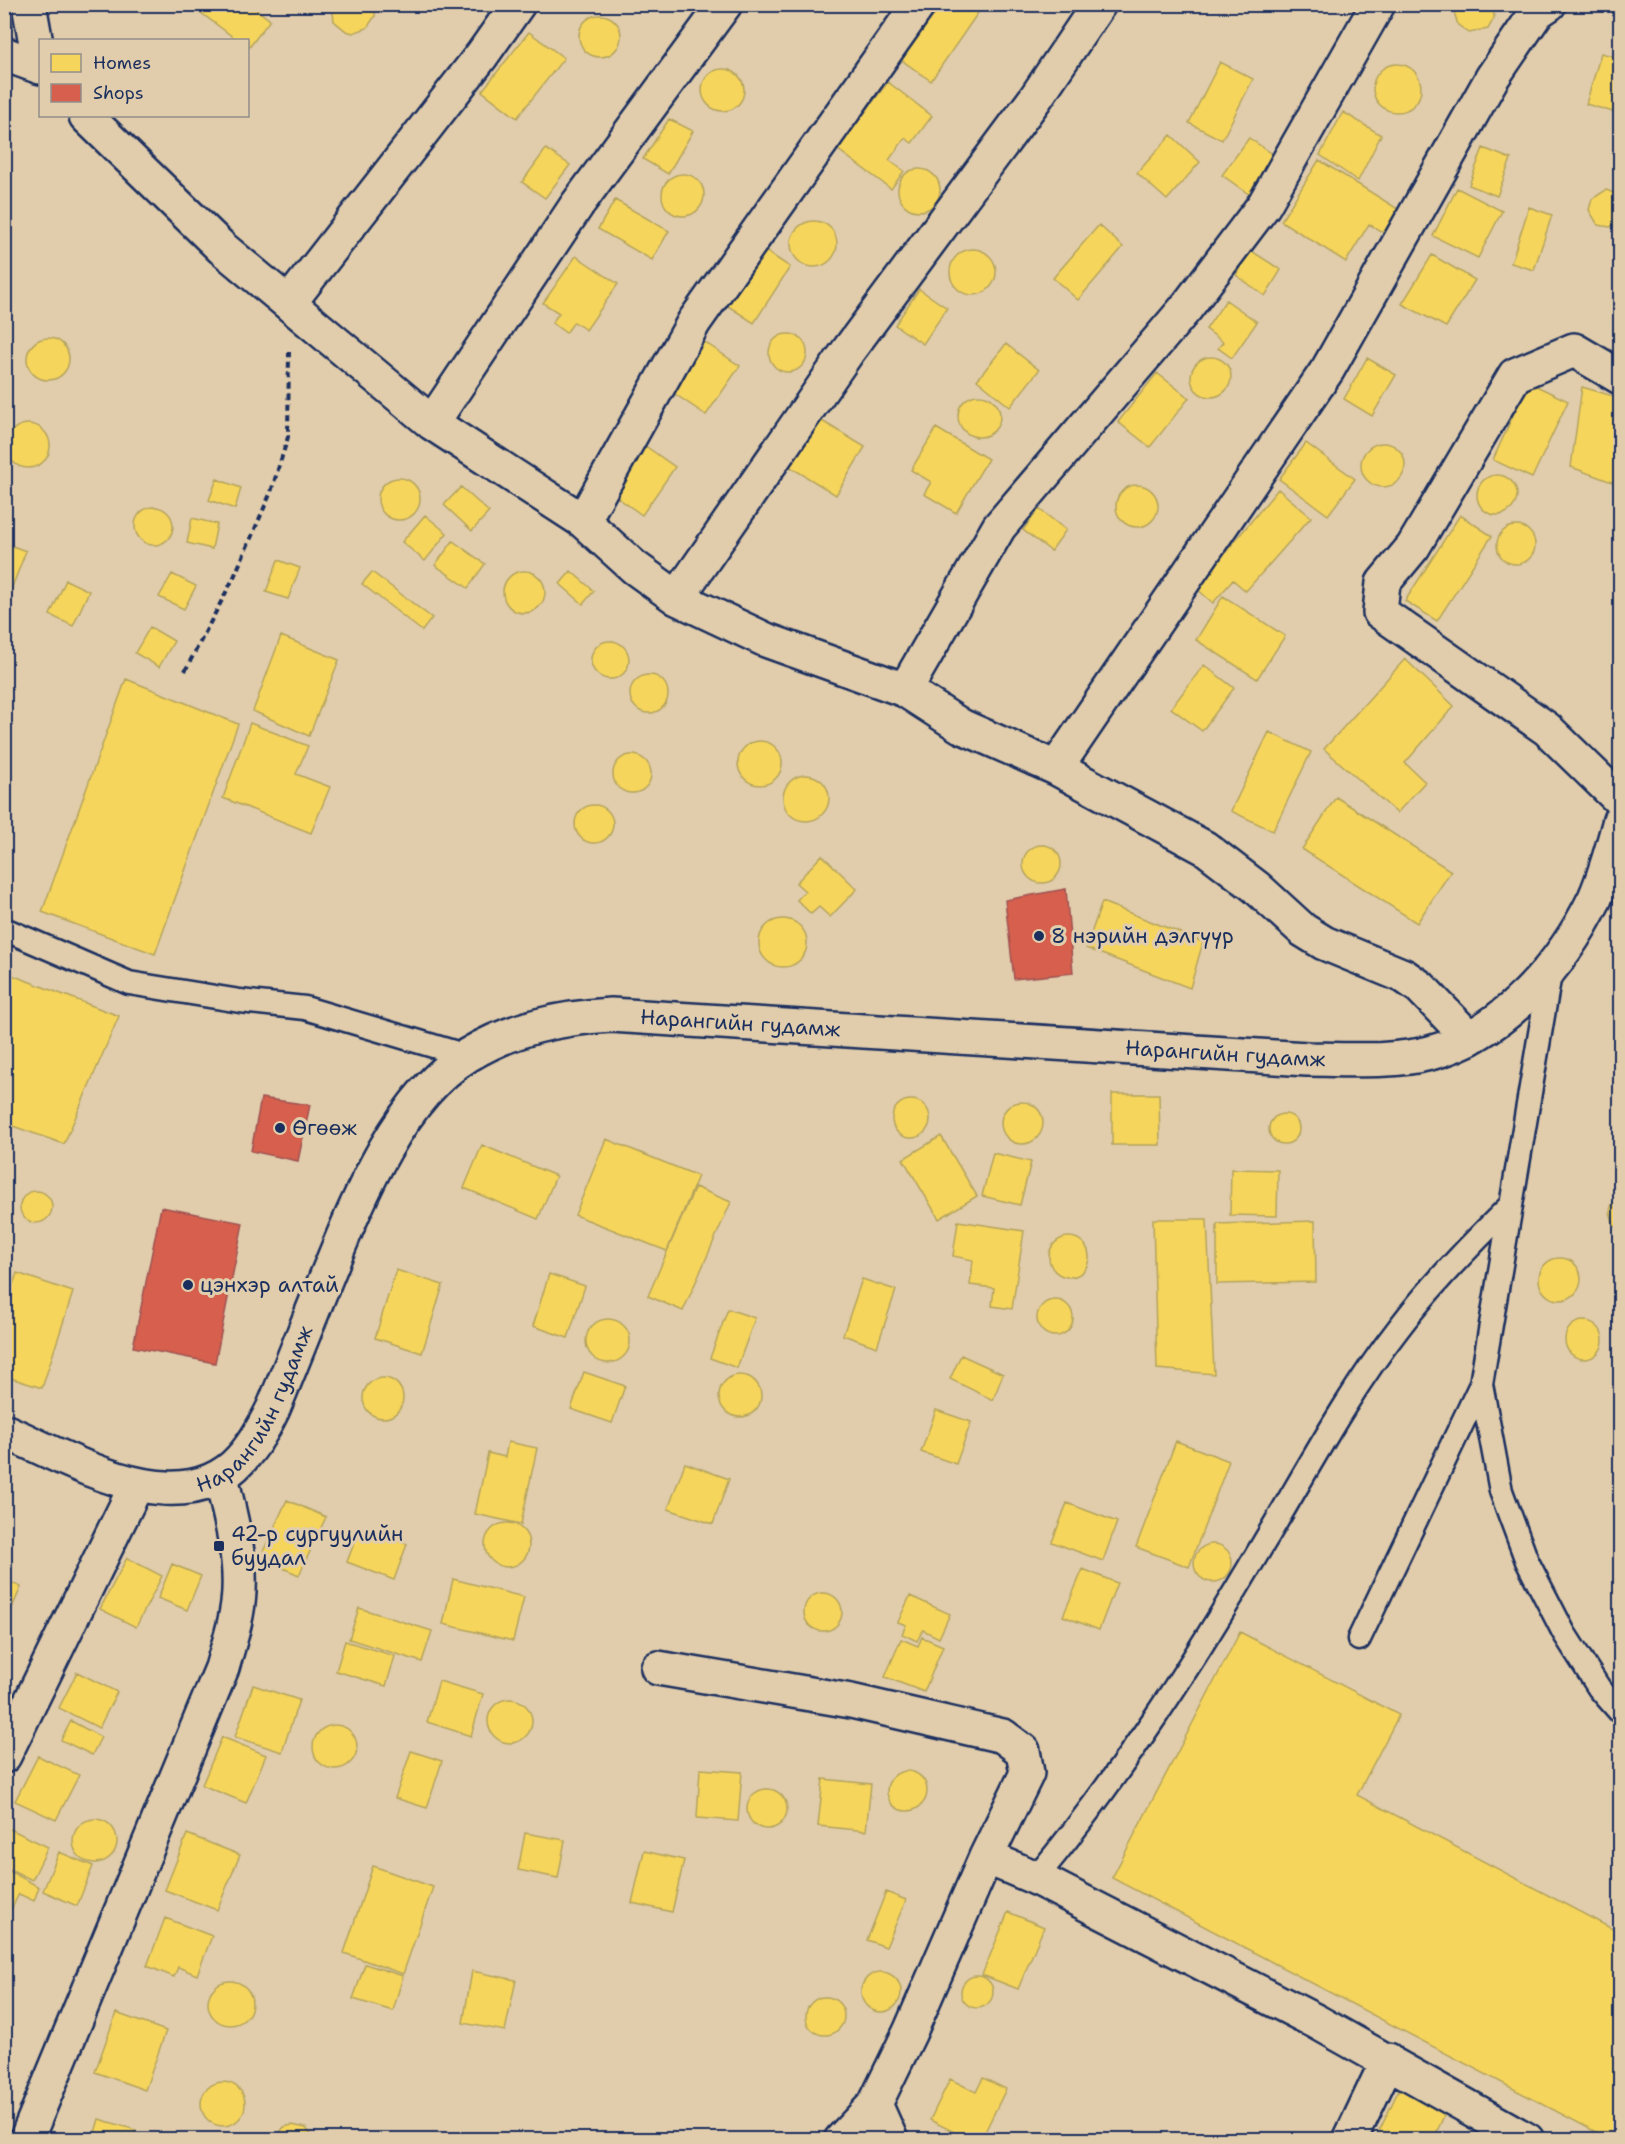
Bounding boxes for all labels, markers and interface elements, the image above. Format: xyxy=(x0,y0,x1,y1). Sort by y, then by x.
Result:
legend xyxy=(39,39,249,117)
text: Homes xyxy=(93,51,151,75)
text: Shops xyxy=(93,81,144,105)
place label: 8 нэрийн дэлгүүр xyxy=(1051,922,1234,950)
marker: 8 нэрийн дэлгүүр xyxy=(1032,929,1046,943)
street label: Нарангийн гудамж xyxy=(639,1003,841,1043)
street label: Нарангийн гудамж xyxy=(1124,1034,1326,1073)
place label: Өгөөж xyxy=(292,1114,357,1142)
marker: Өгөөж xyxy=(273,1121,287,1135)
place label: цэнхэр алтай xyxy=(200,1271,339,1299)
marker: цэнхэр алтай xyxy=(181,1278,195,1292)
street label: Нарангийн гудамж xyxy=(192,1321,319,1499)
place label: 42-р сургуулийн буудал xyxy=(231,1520,403,1572)
marker: 42-р сургуулийн буудал xyxy=(212,1539,226,1553)

